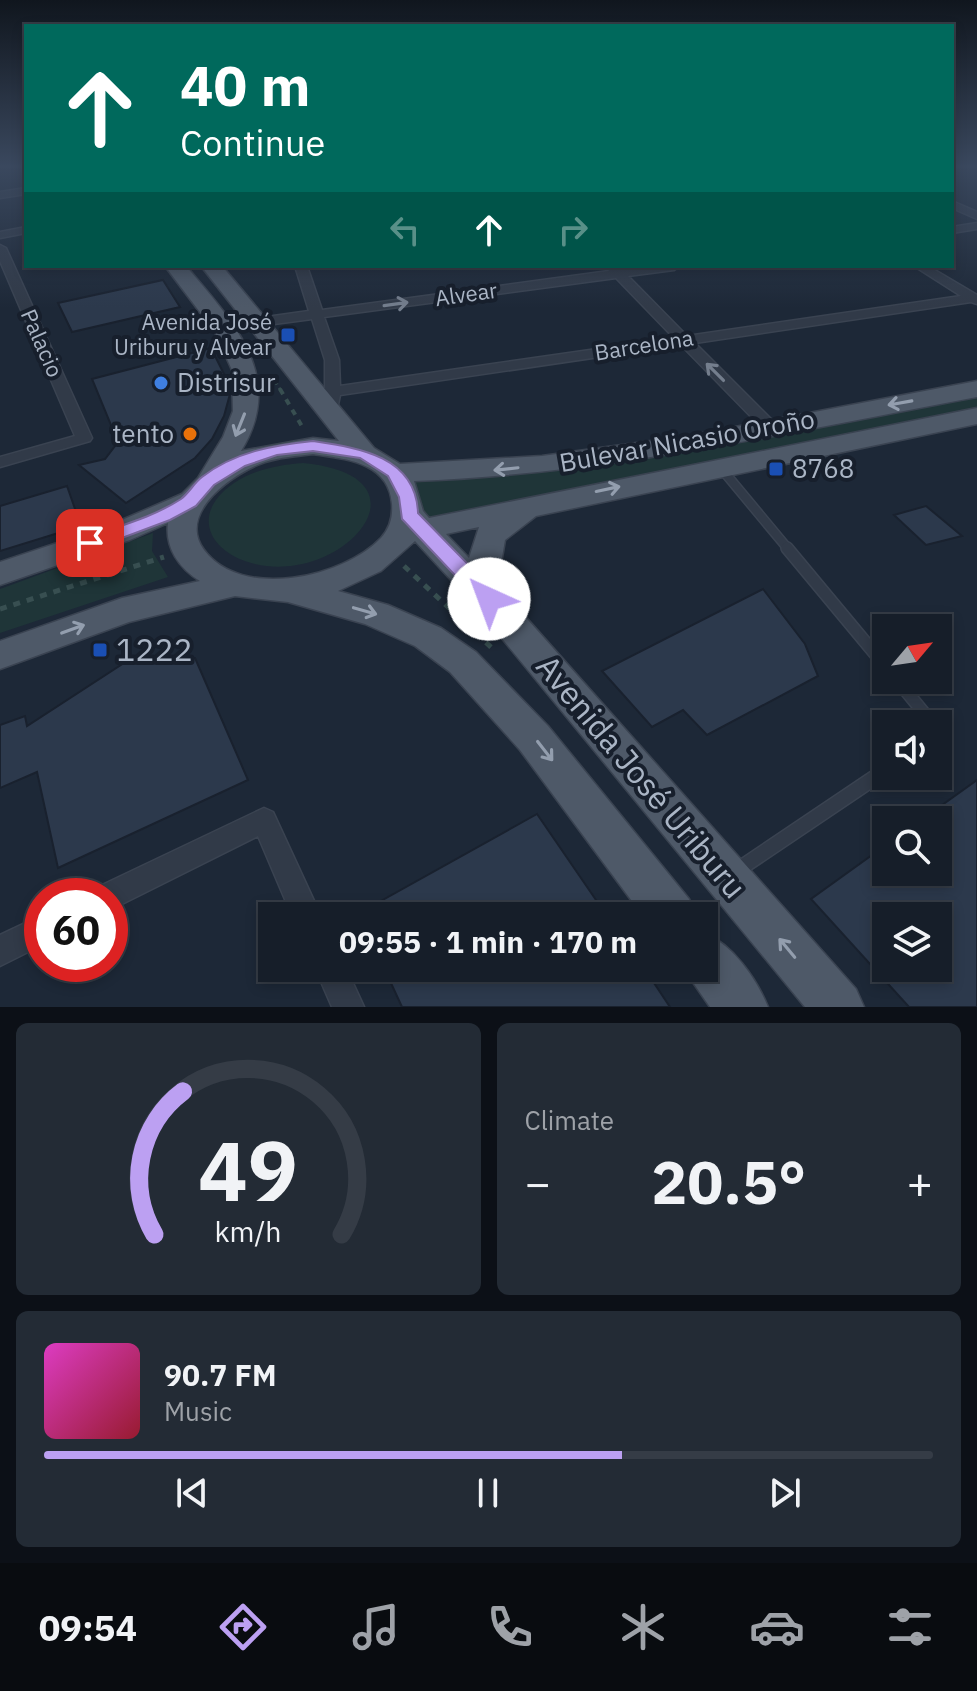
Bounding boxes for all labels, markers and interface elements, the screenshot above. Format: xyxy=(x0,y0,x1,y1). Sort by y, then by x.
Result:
text: 40 m xyxy=(180,49,310,121)
icon: ahead xyxy=(48,56,152,160)
text: Continue xyxy=(180,119,325,166)
icon: left xyxy=(383,208,427,252)
icon: ahead xyxy=(467,208,511,252)
icon: right xyxy=(551,208,595,252)
street label: Alvear xyxy=(433,275,499,312)
one-way arrow xyxy=(383,296,408,311)
street label: Palacio xyxy=(15,304,70,381)
place label: Avenida José Uriburu y Alvear xyxy=(114,307,272,361)
street label: Barcelona xyxy=(592,322,696,367)
marker: Avenida José Uriburu y Alvear xyxy=(279,326,297,344)
one-way arrow xyxy=(706,363,725,382)
place label: Distrisur xyxy=(177,365,276,399)
marker: Distrisur xyxy=(152,374,170,392)
one-way arrow xyxy=(888,397,913,412)
street label: Bulevar Nicasio Oroño xyxy=(557,401,817,479)
one-way arrow xyxy=(232,412,246,437)
place label: tento xyxy=(112,416,174,450)
marker: tento xyxy=(181,425,199,443)
place label: 8768 xyxy=(792,451,854,485)
marker: 8768 xyxy=(767,460,785,478)
one-way arrow xyxy=(493,461,520,476)
one-way arrow xyxy=(595,480,621,495)
pin xyxy=(56,509,124,577)
icon: arrive xyxy=(68,521,112,565)
position arrow xyxy=(447,557,531,641)
one-way arrow xyxy=(352,604,378,619)
north arrow xyxy=(872,614,952,694)
map controls xyxy=(872,614,952,982)
one-way arrow xyxy=(60,621,85,635)
place label: 1222 xyxy=(116,628,193,670)
marker: 1222 xyxy=(91,641,109,659)
street label: Avenida José Uriburu xyxy=(528,646,756,907)
button: sound xyxy=(872,710,952,790)
one-way arrow xyxy=(536,740,553,761)
button: search xyxy=(872,806,952,886)
speed limit sign: 60 xyxy=(24,878,128,982)
button: layers xyxy=(872,902,952,982)
text: 09:55 · 1 min · 170 m xyxy=(339,922,637,961)
one-way arrow xyxy=(778,938,796,958)
text: Climate xyxy=(525,1103,614,1137)
text: 49 xyxy=(198,1116,298,1224)
text: 20.5° xyxy=(651,1142,806,1221)
text: − xyxy=(525,1154,551,1211)
text: + xyxy=(907,1154,933,1211)
text: km/h xyxy=(215,1213,282,1250)
text: 90.7 FM xyxy=(164,1355,277,1394)
text: Music xyxy=(164,1394,232,1428)
icon: previous xyxy=(170,1471,214,1515)
icon: pause xyxy=(466,1471,510,1515)
icon: next xyxy=(763,1471,807,1515)
icon: directions xyxy=(215,1599,271,1655)
icon: music xyxy=(348,1599,404,1655)
icon: phone xyxy=(482,1599,538,1655)
icon: climate xyxy=(615,1599,671,1655)
icon: car xyxy=(749,1599,805,1655)
icon: filters xyxy=(882,1599,938,1655)
text: 09:54 xyxy=(39,1604,137,1651)

